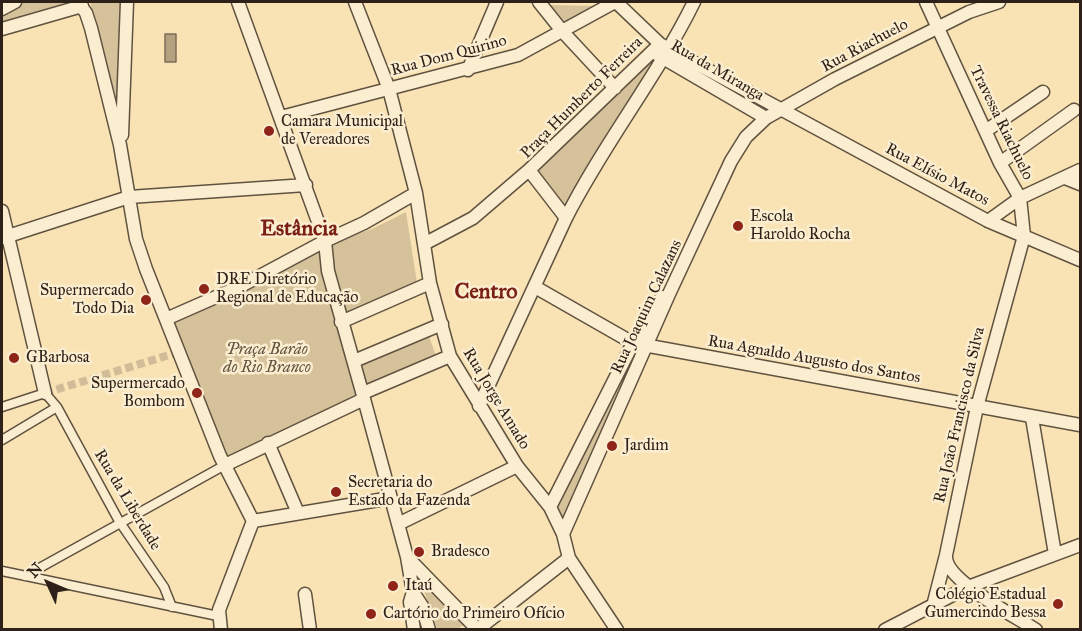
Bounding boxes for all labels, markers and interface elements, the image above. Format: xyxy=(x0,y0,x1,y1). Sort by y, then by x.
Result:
street label: Rua Riachuelo xyxy=(818,15,912,77)
street label: Rua Dom Quirino xyxy=(389,31,509,81)
street label: Praça Humberto Ferreira xyxy=(517,33,647,163)
street label: Rua da Miranga xyxy=(667,37,767,105)
street label: Travessa Riachuelo xyxy=(965,63,1037,183)
place label: Camara Municipal de Vereadores xyxy=(281,112,403,150)
marker: Camara Municipal de Vereadores xyxy=(262,124,276,138)
street label: Rua Elísio Matos xyxy=(882,140,992,210)
place label: Escola Haroldo Rocha xyxy=(750,207,850,245)
district label: Estância xyxy=(260,217,338,243)
marker: Escola Haroldo Rocha xyxy=(731,219,745,233)
street label: Rua Joaquim Calazans xyxy=(607,237,687,377)
place label: DRE Diretório Regional de Educação xyxy=(216,270,358,308)
district label: Centro xyxy=(454,280,518,306)
place label: Supermercado Todo Dia xyxy=(40,281,134,319)
marker: DRE Diretório Regional de Educação xyxy=(197,282,211,296)
marker: Supermercado Todo Dia xyxy=(139,293,153,307)
street label: Rua João Francisco da Silva xyxy=(930,325,990,505)
street label: Rua Agnaldo Augusto dos Santos xyxy=(706,332,922,388)
park label: Praça Barão do Rio Branco xyxy=(223,340,311,378)
street label: Rua Jorge Amado xyxy=(458,345,534,453)
place label: GBarbosa xyxy=(26,348,90,368)
marker: GBarbosa xyxy=(7,351,21,365)
place label: Supermercado Bombom xyxy=(91,374,185,412)
marker: Supermercado Bombom xyxy=(190,386,204,400)
place label: Jardim xyxy=(624,436,669,456)
marker: Jardim xyxy=(605,439,619,453)
street label: Rua da Liberdade xyxy=(89,446,165,554)
place label: Secretaria do Estado da Fazenda xyxy=(348,473,470,511)
marker: Secretaria do Estado da Fazenda xyxy=(329,485,343,499)
place label: Bradesco xyxy=(431,542,490,562)
marker: Bradesco xyxy=(412,545,426,559)
north arrow xyxy=(18,553,78,613)
text: N xyxy=(23,559,46,582)
place label: Itaú xyxy=(405,576,432,596)
marker: Itaú xyxy=(386,579,400,593)
place label: Colégio Estadual Gumercindo Bessa xyxy=(925,585,1046,623)
marker: Colégio Estadual Gumercindo Bessa xyxy=(1051,597,1065,611)
place label: Cartório do Primeiro Ofício xyxy=(383,604,565,624)
marker: Cartório do Primeiro Ofício xyxy=(364,607,378,621)

